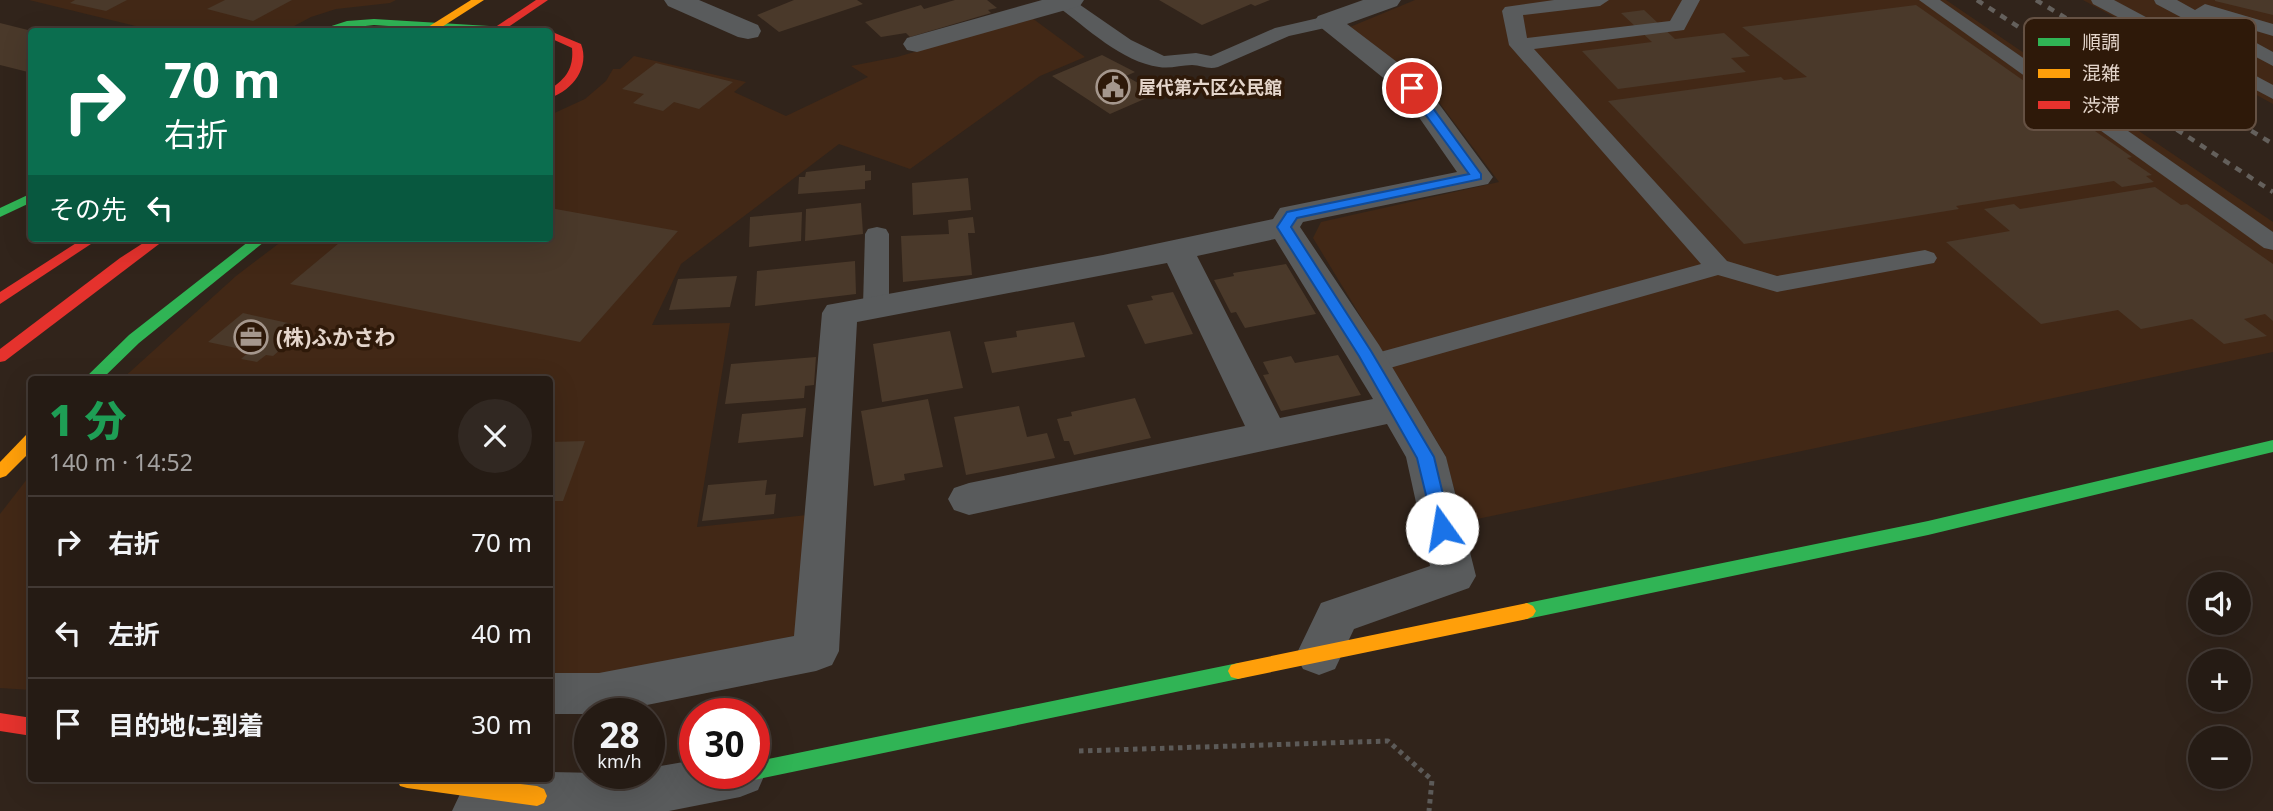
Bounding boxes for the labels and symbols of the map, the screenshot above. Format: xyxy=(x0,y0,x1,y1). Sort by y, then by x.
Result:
legend xyxy=(2024,18,2256,130)
text: 順調 xyxy=(2082,29,2120,55)
pin xyxy=(1382,58,1442,118)
text: 混雑 xyxy=(2082,60,2120,86)
public building icon: 屋代第六区公民館 xyxy=(1094,68,1132,106)
place label: 屋代第六区公民館 xyxy=(1138,75,1282,99)
text: 渋滞 xyxy=(2082,92,2120,118)
office icon: (株)ふかさわ xyxy=(232,318,270,356)
place label: (株)ふかさわ xyxy=(276,323,395,351)
position arrow xyxy=(1405,491,1479,565)
speed limit sign: 30 xyxy=(679,698,770,789)

